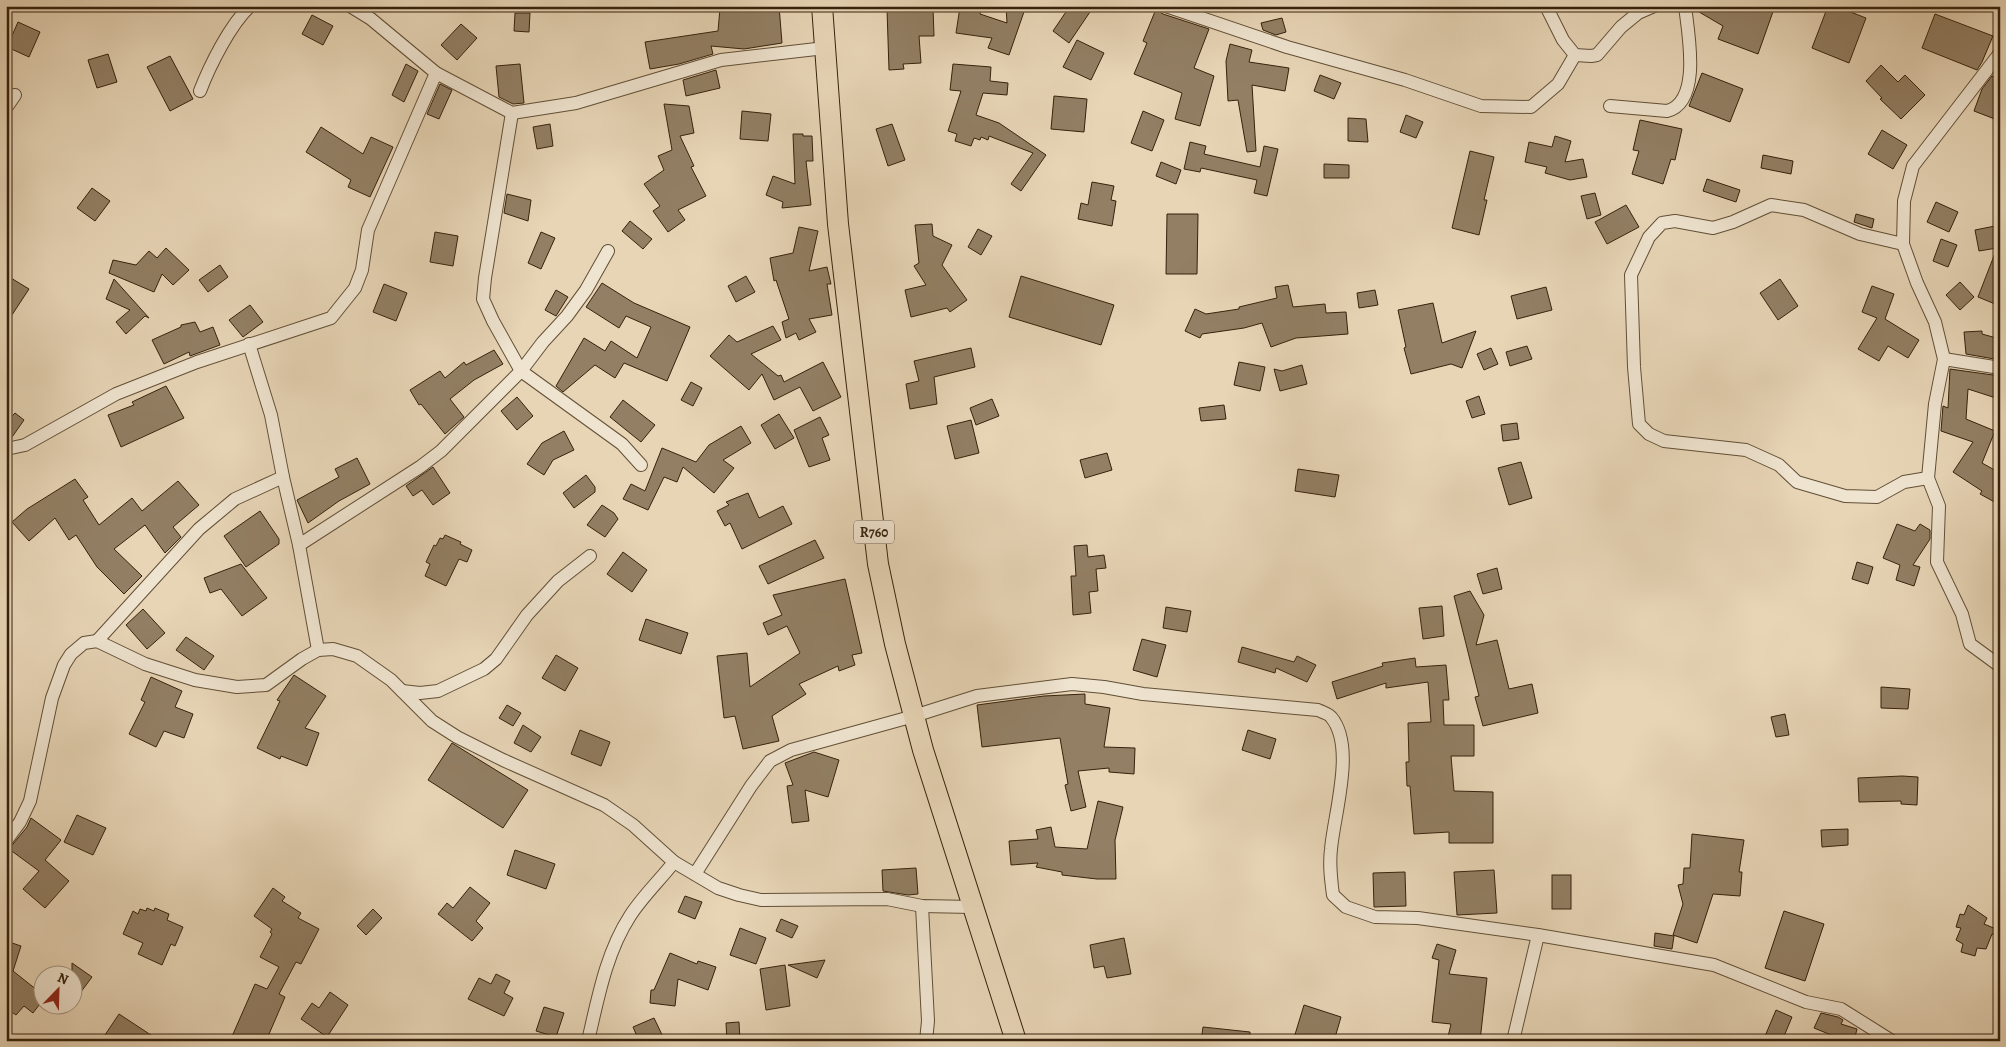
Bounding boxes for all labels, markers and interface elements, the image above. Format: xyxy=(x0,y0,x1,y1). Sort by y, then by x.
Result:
road number: R760 xyxy=(854,520,894,544)
north arrow xyxy=(32,964,82,1014)
text: N xyxy=(54,968,71,989)

